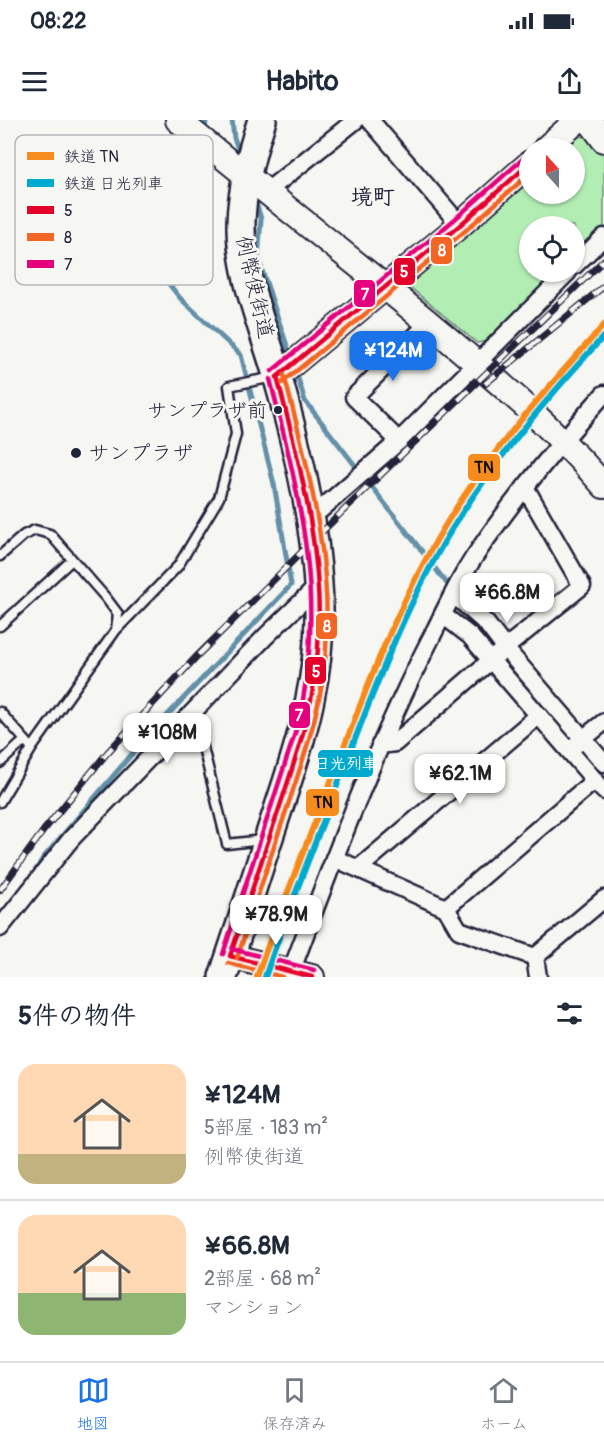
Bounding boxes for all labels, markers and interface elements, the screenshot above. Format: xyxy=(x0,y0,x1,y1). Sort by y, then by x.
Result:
text: 08:22 xyxy=(30,7,87,35)
icon: menu xyxy=(18,65,51,98)
text: Habito xyxy=(265,65,339,98)
icon: share xyxy=(553,65,586,98)
legend xyxy=(15,135,213,285)
north arrow xyxy=(519,138,585,204)
map controls xyxy=(519,138,585,282)
text: 鉄道 TN xyxy=(64,147,119,167)
text: 鉄道 日光列車 xyxy=(64,174,163,194)
district label: 境町 xyxy=(351,183,395,211)
text: 5 xyxy=(64,201,73,221)
button: locate xyxy=(519,216,585,282)
text: 8 xyxy=(64,228,72,248)
street label: 例幣使街道 xyxy=(230,233,279,341)
line badge: 8 xyxy=(430,236,453,265)
text: 8 xyxy=(438,241,446,261)
text: 7 xyxy=(64,255,73,275)
line badge: 5 xyxy=(393,257,416,286)
text: 5 xyxy=(400,262,409,282)
line badge: 7 xyxy=(353,279,376,308)
text: 7 xyxy=(361,285,370,305)
pin: ¥124M xyxy=(351,331,435,382)
text: ¥124M xyxy=(364,338,422,363)
place label: サンプラザ前 xyxy=(147,398,267,423)
marker: サンプラザ前 xyxy=(272,404,284,416)
place label: サンプラザ xyxy=(88,440,193,467)
marker: サンプラザ xyxy=(69,446,83,460)
line badge: TN xyxy=(467,453,501,482)
text: TN xyxy=(473,458,494,478)
pin: ¥66.8M xyxy=(458,573,556,624)
text: ¥66.8M xyxy=(474,580,540,605)
line badge: 8 xyxy=(315,612,338,640)
text: 8 xyxy=(323,617,331,637)
line badge: 5 xyxy=(304,656,327,685)
text: 5 xyxy=(312,662,321,682)
line badge: 7 xyxy=(288,701,311,729)
text: 7 xyxy=(295,706,304,726)
pin: ¥108M xyxy=(125,713,209,764)
text: ¥108M xyxy=(137,720,197,745)
line badge: 日光列車 xyxy=(317,749,374,778)
text: 日光列車 xyxy=(314,754,378,774)
pin: ¥62.1M xyxy=(411,754,509,805)
text: ¥62.1M xyxy=(428,761,492,786)
line badge: TN xyxy=(305,788,340,817)
text: TN xyxy=(312,793,333,813)
pin: ¥78.9M xyxy=(227,895,325,946)
text: ¥78.9M xyxy=(244,902,308,927)
icon: filters xyxy=(553,997,586,1030)
text: 5件の物件 xyxy=(18,1000,136,1032)
text: ¥124M xyxy=(204,1079,281,1111)
icon: home xyxy=(66,1088,138,1160)
text: 5部屋 · 183 m² xyxy=(204,1115,328,1140)
text: 例幣使街道 xyxy=(204,1144,304,1169)
text: ¥66.8M xyxy=(204,1230,290,1262)
icon: home xyxy=(66,1239,138,1311)
text: 2部屋 · 68 m² xyxy=(204,1266,321,1291)
text: マンション xyxy=(204,1295,303,1320)
tab: 地図 xyxy=(77,1374,110,1434)
tab: 保存済み xyxy=(263,1374,327,1434)
tab: ホーム xyxy=(480,1374,527,1434)

